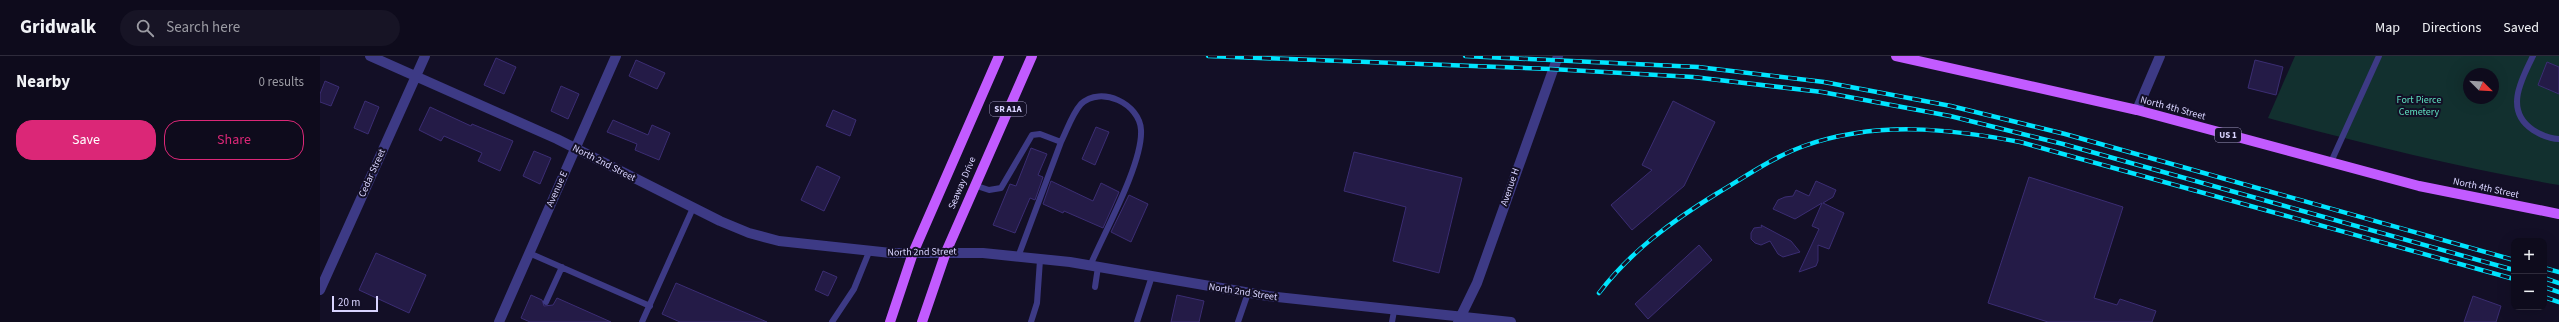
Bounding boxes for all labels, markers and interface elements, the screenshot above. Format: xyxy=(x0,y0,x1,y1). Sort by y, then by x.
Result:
search box xyxy=(120,10,400,46)
text: Gridwalk xyxy=(20,14,96,41)
icon: search xyxy=(134,17,156,39)
text: Search here xyxy=(166,17,240,38)
text: Map xyxy=(2375,18,2400,38)
text: Directions xyxy=(2422,18,2481,38)
text: Saved xyxy=(2503,18,2539,38)
north arrow xyxy=(2463,68,2499,104)
text: Nearby xyxy=(16,70,70,94)
text: 0 results xyxy=(259,73,304,91)
street label: North 4th Street xyxy=(2139,93,2208,124)
park label: Fort Pierce Cemetery xyxy=(2397,93,2441,119)
road number: SR A1A xyxy=(990,102,1026,116)
button: Save xyxy=(16,120,156,160)
button: Share xyxy=(164,120,304,160)
road number: US 1 xyxy=(2215,128,2241,142)
street label: North 2nd Street xyxy=(570,141,639,185)
street label: Cedar Street xyxy=(355,146,389,200)
street label: Seaway Drive xyxy=(945,155,979,211)
street label: Avenue H xyxy=(1497,166,1523,208)
street label: Avenue E xyxy=(543,169,571,209)
street label: North 4th Street xyxy=(2452,174,2521,202)
map controls xyxy=(2511,238,2547,310)
button: + xyxy=(2511,238,2547,274)
street label: North 2nd Street xyxy=(887,244,957,260)
button: − xyxy=(2511,274,2547,310)
street label: North 2nd Street xyxy=(1208,280,1279,304)
scale bar xyxy=(332,294,378,313)
text: 20 m xyxy=(338,295,360,310)

